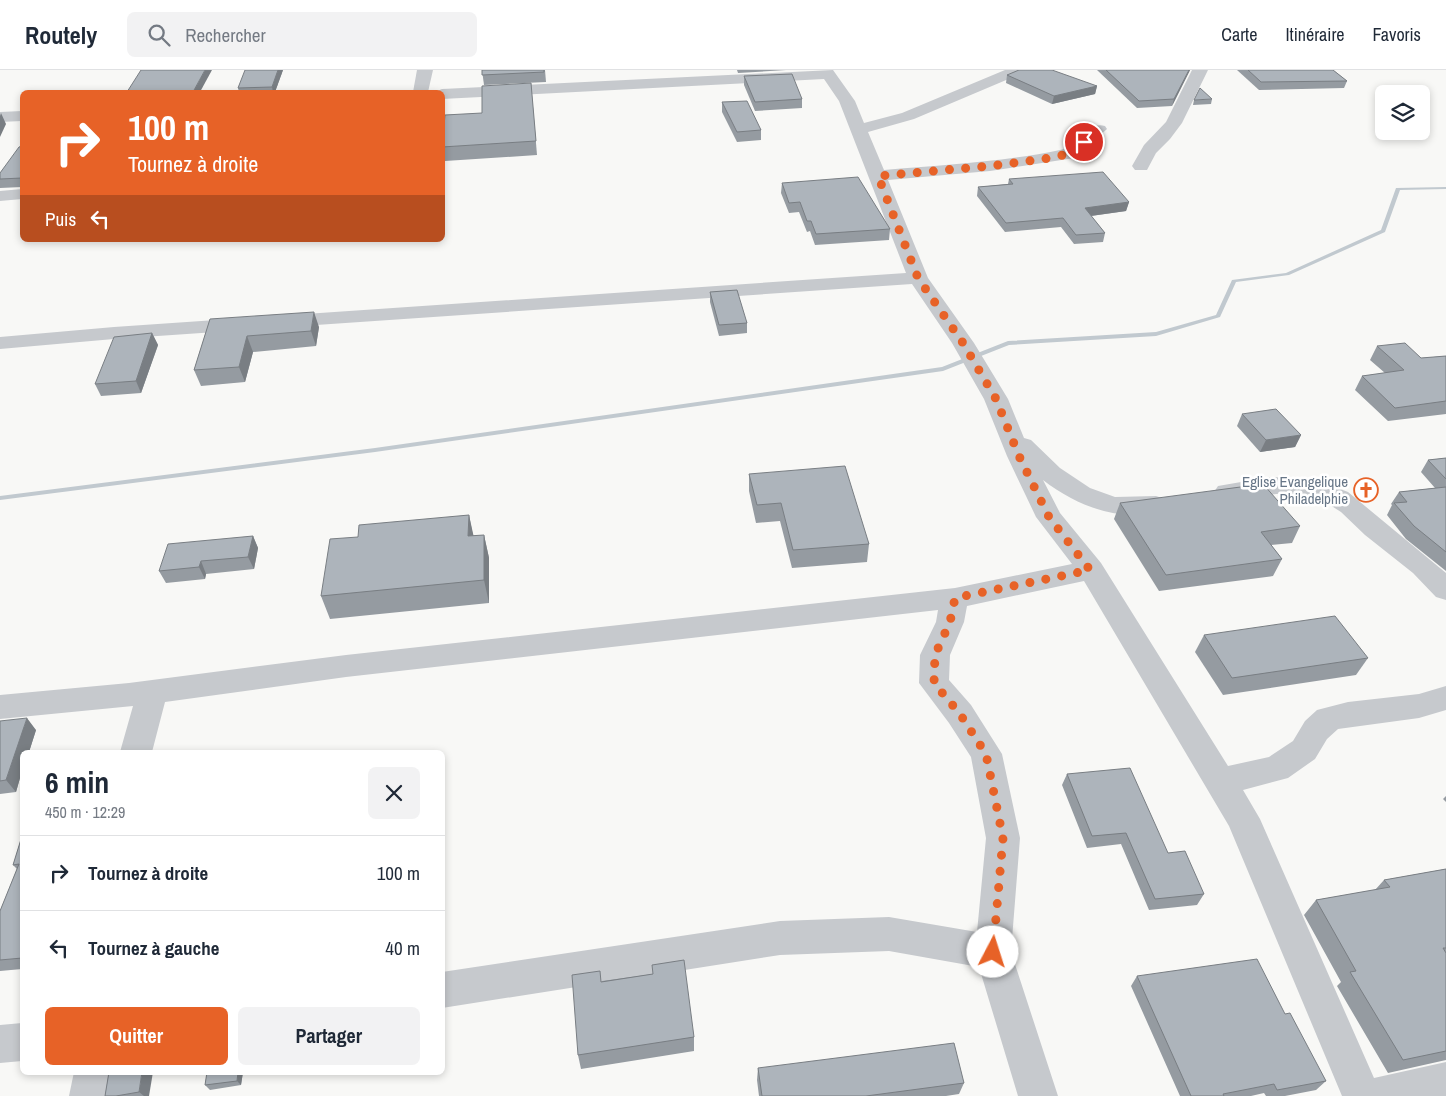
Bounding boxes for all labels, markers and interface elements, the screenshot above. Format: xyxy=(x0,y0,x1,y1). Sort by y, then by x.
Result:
search box xyxy=(127,12,477,57)
text: Routely xyxy=(25,19,97,51)
icon: search xyxy=(145,21,173,49)
text: Rechercher xyxy=(185,22,266,48)
text: Carte xyxy=(1221,22,1257,47)
text: Itinéraire xyxy=(1285,22,1345,47)
text: Favoris xyxy=(1373,22,1421,47)
map controls xyxy=(1375,85,1430,140)
button: layers xyxy=(1375,85,1430,140)
text: 100 m xyxy=(128,104,209,151)
icon: right xyxy=(45,110,110,175)
pin xyxy=(1063,121,1105,163)
icon: arrive xyxy=(1070,128,1098,156)
text: Tournez à droite xyxy=(128,149,258,179)
icon: left xyxy=(86,205,114,233)
text: Puis xyxy=(45,206,76,232)
place label: Eglise Evangelique Philadelphie xyxy=(1242,471,1348,509)
church icon: Eglise Evangelique Philadelphie xyxy=(1353,477,1379,503)
text: 6 min xyxy=(45,762,109,802)
button: close xyxy=(368,767,420,819)
text: 450 m · 12:29 xyxy=(45,801,125,823)
icon: right xyxy=(45,859,73,887)
text: Tournez à droite xyxy=(88,860,208,886)
text: 100 m xyxy=(377,860,420,886)
position arrow xyxy=(966,925,1018,977)
icon: left xyxy=(45,934,73,962)
text: Tournez à gauche xyxy=(88,935,219,961)
text: 40 m xyxy=(385,935,420,961)
button: Quitter xyxy=(45,1007,228,1065)
button: Partager xyxy=(238,1007,420,1065)

